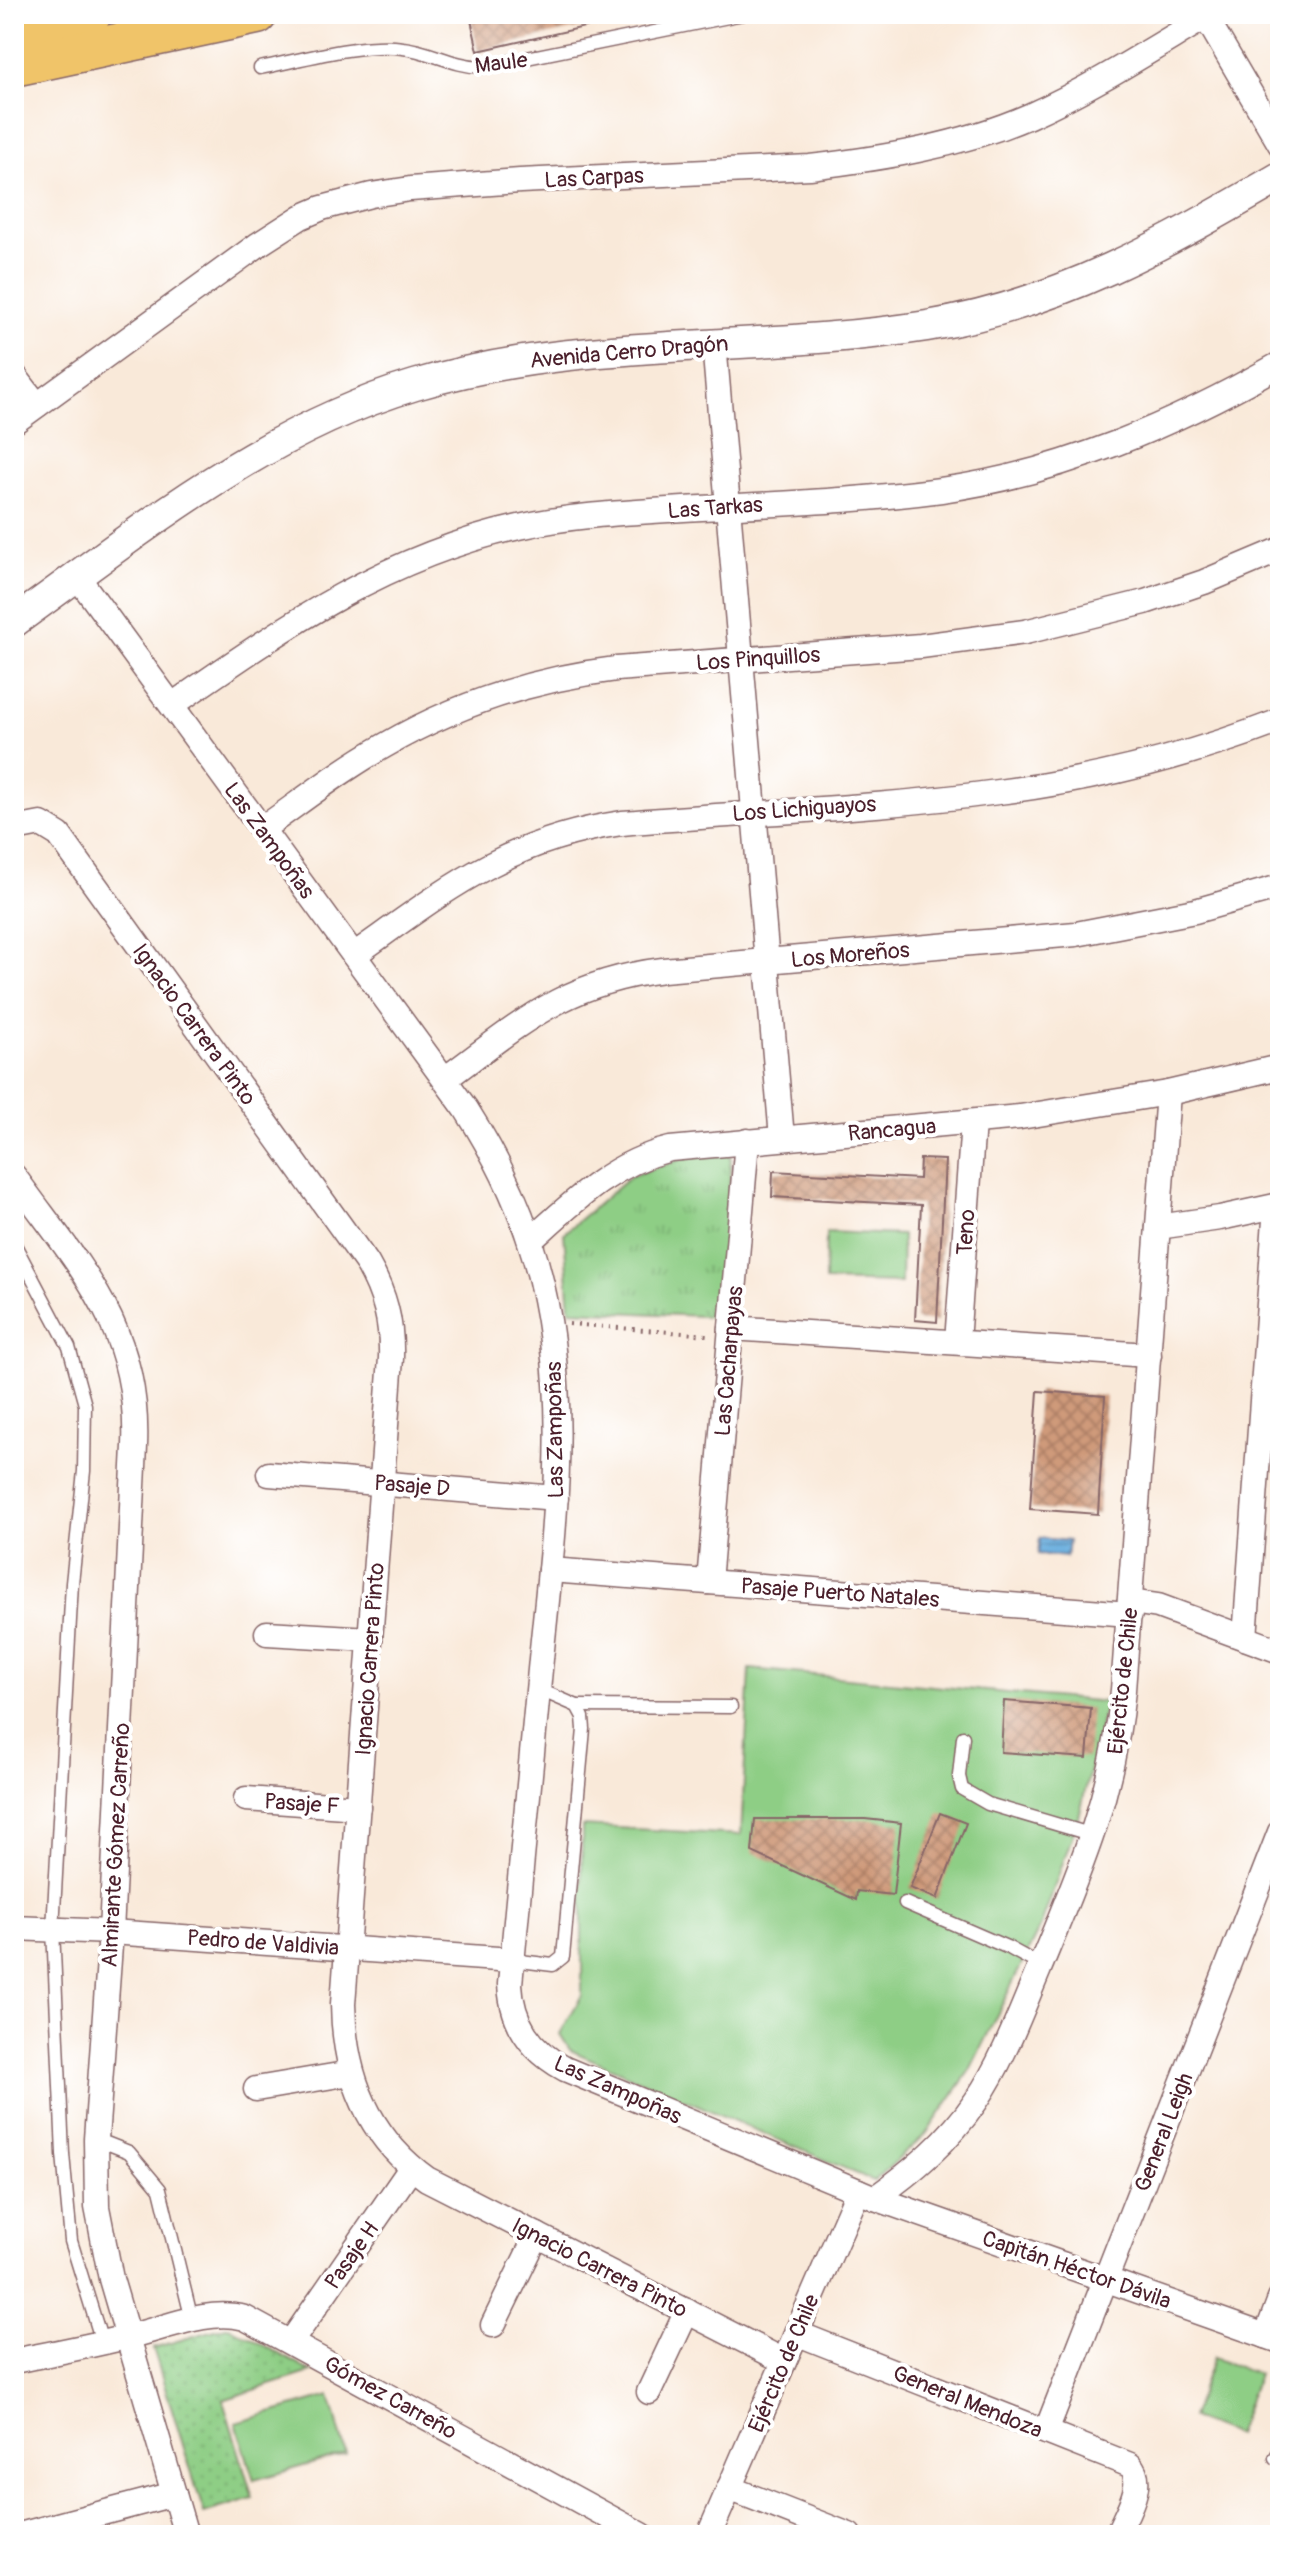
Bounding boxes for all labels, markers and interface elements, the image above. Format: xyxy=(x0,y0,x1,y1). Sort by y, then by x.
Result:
street label: Maule xyxy=(473,46,529,80)
street label: Las Carpas xyxy=(544,161,645,195)
street label: Avenida Cerro Dragón xyxy=(529,329,729,375)
street label: Las Tarkas xyxy=(666,491,764,525)
street label: Los Pinquillos xyxy=(695,641,821,677)
street label: Las Zampoñas xyxy=(218,777,321,904)
street label: Los Lichiguayos xyxy=(731,790,877,828)
street label: Los Moreños xyxy=(790,936,911,974)
street label: Ignacio Carrera Pinto xyxy=(126,938,262,1111)
street label: Rancagua xyxy=(847,1112,937,1148)
street label: Teno xyxy=(950,1208,982,1256)
street label: Las Cacharpayas xyxy=(708,1285,750,1437)
street label: Las Zampoñas xyxy=(540,1361,570,1499)
street label: Pasaje D xyxy=(373,1469,451,1503)
street label: Ignacio Carrera Pinto xyxy=(349,1562,391,1756)
street label: Pasaje Puerto Natales xyxy=(740,1572,940,1614)
street label: Ejército de Chile xyxy=(1101,1606,1145,1756)
street label: Almirante Gómez Carreño xyxy=(96,1722,136,1968)
street label: Pasaje F xyxy=(263,1787,341,1821)
street label: Pedro de Valdivia xyxy=(186,1924,340,1962)
street label: Las Zampoñas xyxy=(549,2049,686,2131)
street label: General Leigh xyxy=(1128,2069,1199,2196)
street label: Ignacio Carrera Pinto xyxy=(507,2212,692,2324)
street label: Pasaje H xyxy=(319,2216,385,2295)
street label: Capitán Héctor Dávila xyxy=(979,2224,1175,2315)
street label: Ejército de Chile xyxy=(742,2290,826,2437)
street label: Gómez Carreño xyxy=(319,2350,462,2446)
street label: General Mendoza xyxy=(889,2359,1047,2445)

